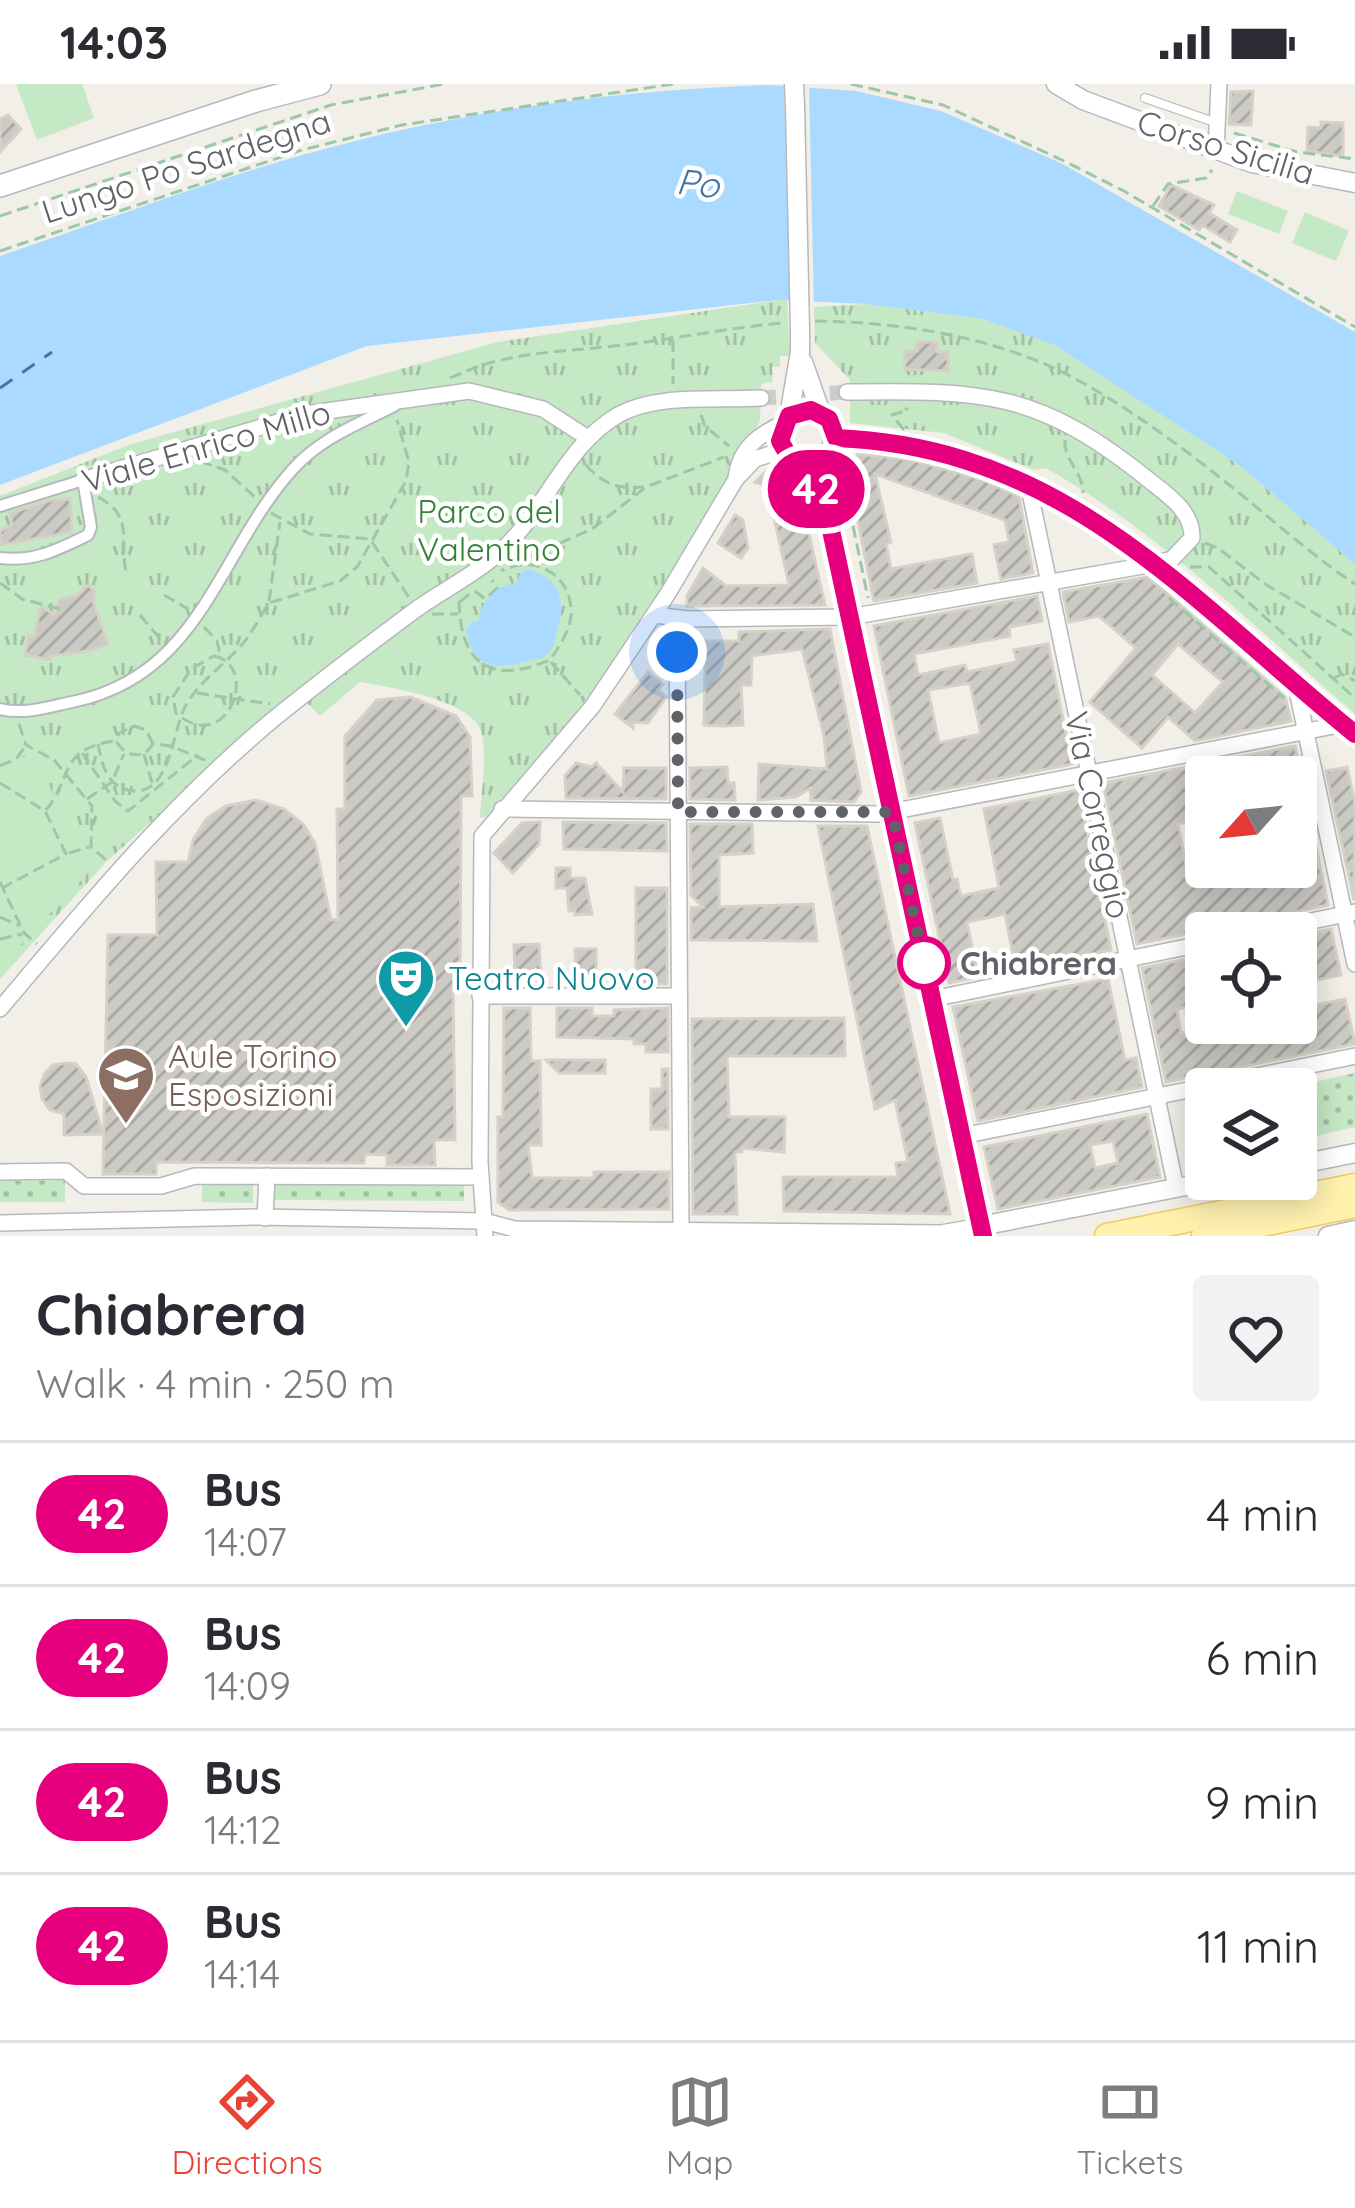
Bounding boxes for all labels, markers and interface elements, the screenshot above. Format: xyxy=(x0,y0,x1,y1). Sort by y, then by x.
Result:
text: 14:03 xyxy=(60,14,168,70)
street label: Lungo Po Sardegna xyxy=(36,99,335,232)
street label: Corso Sicilia xyxy=(1133,100,1320,193)
water label: Po xyxy=(674,158,723,207)
street label: Viale Enrico Millo xyxy=(77,390,335,501)
line badge: 42 xyxy=(762,450,870,528)
text: 42 xyxy=(792,462,840,515)
park label: Parco del Valentino xyxy=(417,490,561,569)
your location xyxy=(647,622,707,682)
street label: Via Correggio xyxy=(1057,708,1140,922)
north arrow xyxy=(1185,756,1317,888)
map controls xyxy=(1185,756,1317,1200)
button: locate xyxy=(1185,912,1317,1044)
marker: Chiabrera xyxy=(899,938,949,988)
place label: Chiabrera xyxy=(960,942,1117,983)
theatre icon: Teatro Nuovo xyxy=(375,947,437,1029)
place label: Teatro Nuovo xyxy=(448,957,655,998)
place label: Aule Torino Esposizioni xyxy=(168,1035,337,1114)
school or university icon: Aule Torino Esposizioni xyxy=(95,1044,157,1126)
button: layers xyxy=(1185,1068,1317,1200)
button: heart xyxy=(1193,1275,1319,1401)
text: Chiabrera xyxy=(36,1278,307,1349)
text: Walk · 4 min · 250 m xyxy=(36,1359,395,1408)
text: Bus xyxy=(204,1461,282,1517)
text: 4 min xyxy=(1206,1486,1319,1542)
text: 42 xyxy=(78,1487,126,1540)
text: 14:07 xyxy=(204,1517,287,1566)
text: Bus xyxy=(204,1605,282,1661)
text: 6 min xyxy=(1206,1630,1319,1686)
text: 42 xyxy=(78,1631,126,1684)
text: 14:09 xyxy=(204,1661,291,1710)
text: Bus xyxy=(204,1749,282,1805)
text: 9 min xyxy=(1205,1774,1319,1830)
text: 42 xyxy=(78,1775,126,1828)
text: 14:12 xyxy=(204,1805,282,1854)
text: Bus xyxy=(204,1893,282,1949)
text: 11 min xyxy=(1197,1918,1319,1974)
text: 42 xyxy=(78,1919,126,1972)
text: 14:14 xyxy=(204,1949,280,1998)
tab: Directions xyxy=(172,2069,323,2182)
tab: Map xyxy=(666,2069,733,2182)
tab: Tickets xyxy=(1076,2069,1183,2182)

